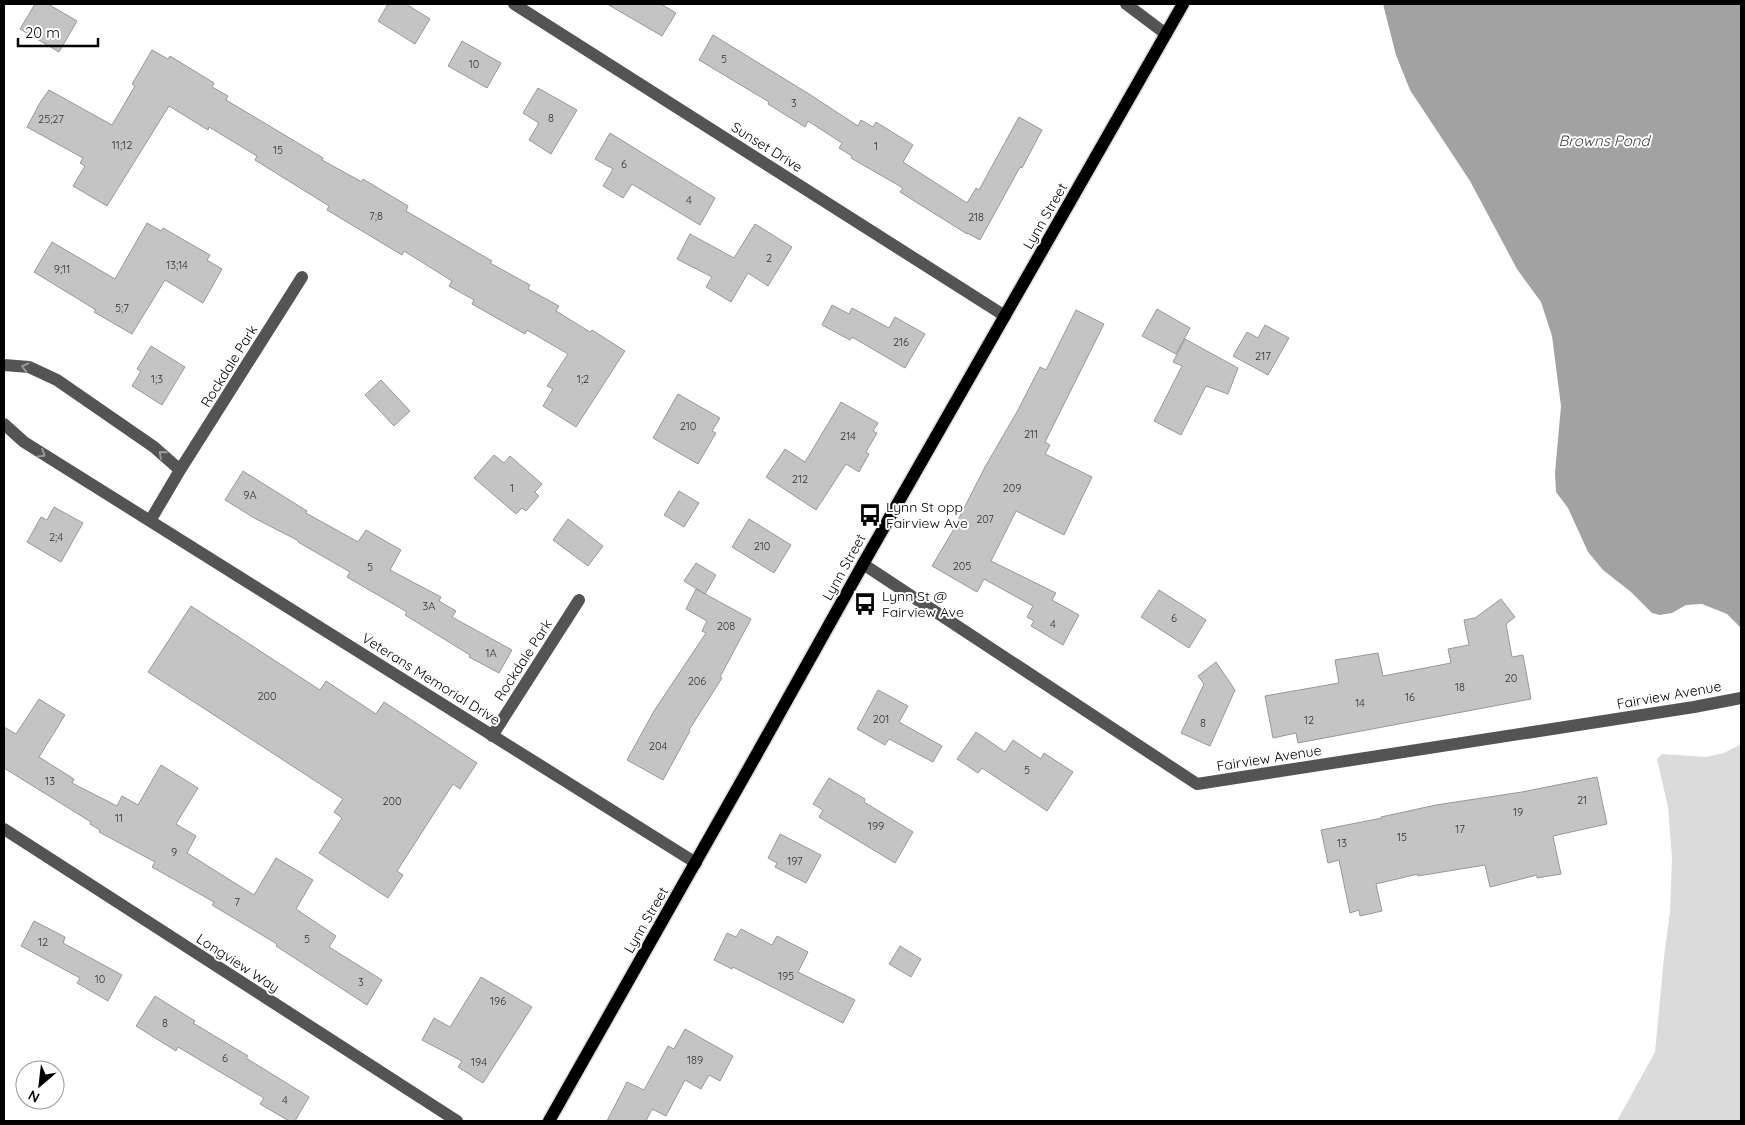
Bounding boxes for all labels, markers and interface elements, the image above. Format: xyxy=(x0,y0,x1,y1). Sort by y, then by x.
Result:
scale bar xyxy=(18,15,98,47)
text: 20 m xyxy=(25,23,60,42)
house number: 5 xyxy=(721,52,727,66)
house number: 10 xyxy=(469,57,479,71)
house number: 3 xyxy=(791,96,797,110)
house number: 8 xyxy=(548,111,554,125)
house number: 25;27 xyxy=(38,112,64,126)
street label: Sunset Drive xyxy=(728,118,806,176)
water label: Browns Pond xyxy=(1559,131,1651,150)
house number: 11;12 xyxy=(112,138,132,152)
house number: 1 xyxy=(874,139,878,153)
house number: 15 xyxy=(273,143,283,157)
house number: 6 xyxy=(621,157,627,171)
street label: Lynn Street xyxy=(1019,180,1071,252)
house number: 4 xyxy=(686,193,692,207)
house number: 7;8 xyxy=(369,209,383,223)
house number: 218 xyxy=(968,210,984,224)
house number: 2 xyxy=(766,251,772,265)
house number: 13;14 xyxy=(166,258,188,272)
house number: 9;11 xyxy=(54,262,70,276)
house number: 5;7 xyxy=(115,301,129,315)
street label: Rockdale Park xyxy=(197,322,261,410)
house number: 216 xyxy=(893,335,909,349)
house number: 217 xyxy=(1255,349,1271,363)
one-way arrow xyxy=(21,362,30,373)
house number: 1;3 xyxy=(151,372,163,386)
house number: 1;2 xyxy=(577,372,589,386)
house number: 210 xyxy=(680,419,696,433)
house number: 211 xyxy=(1024,427,1038,441)
house number: 214 xyxy=(840,429,856,443)
one-way arrow xyxy=(37,447,46,457)
one-way arrow xyxy=(158,451,167,460)
house number: 212 xyxy=(792,472,808,486)
house number: 1 xyxy=(510,481,514,495)
house number: 209 xyxy=(1003,481,1021,495)
house number: 9A xyxy=(243,488,257,502)
place label: Lynn St opp Fairview Ave xyxy=(886,498,968,532)
bus stop icon: Lynn St opp Fairview Ave xyxy=(857,502,883,528)
house number: 207 xyxy=(976,512,994,526)
house number: 2;4 xyxy=(49,530,63,544)
street label: Lynn Street xyxy=(818,530,870,603)
house number: 210 xyxy=(754,539,770,553)
house number: 205 xyxy=(953,559,971,573)
house number: 5 xyxy=(367,560,373,574)
place label: Lynn St @ Fairview Ave xyxy=(882,587,964,621)
bus stop icon: Lynn St @ Fairview Ave xyxy=(852,591,878,617)
house number: 3A xyxy=(423,599,435,613)
house number: 6 xyxy=(1171,611,1177,625)
street label: Rockdale Park xyxy=(490,616,556,704)
house number: 4 xyxy=(1050,617,1056,631)
house number: 208 xyxy=(717,619,735,633)
street label: Veterans Memorial Drive xyxy=(358,629,504,729)
house number: 1A xyxy=(485,646,497,660)
house number: 20 xyxy=(1505,671,1517,685)
house number: 206 xyxy=(688,674,706,688)
street label: Fairview Avenue xyxy=(1615,677,1723,713)
house number: 18 xyxy=(1455,680,1465,694)
house number: 200 xyxy=(257,689,277,703)
house number: 16 xyxy=(1405,690,1415,704)
house number: 14 xyxy=(1355,696,1365,710)
house number: 201 xyxy=(873,712,889,726)
house number: 12 xyxy=(1304,713,1314,727)
house number: 8 xyxy=(1200,716,1206,730)
house number: 204 xyxy=(649,739,667,753)
street label: Fairview Avenue xyxy=(1215,741,1323,775)
house number: 5 xyxy=(1024,763,1030,777)
house number: 13 xyxy=(45,774,55,788)
house number: 21 xyxy=(1577,793,1587,807)
house number: 200 xyxy=(382,794,402,808)
house number: 19 xyxy=(1513,805,1523,819)
house number: 11 xyxy=(115,811,123,825)
house number: 199 xyxy=(868,819,884,833)
house number: 17 xyxy=(1455,822,1465,836)
house number: 15 xyxy=(1397,830,1407,844)
house number: 13 xyxy=(1337,836,1347,850)
house number: 9 xyxy=(171,845,177,859)
house number: 197 xyxy=(787,854,803,868)
street label: Lynn Street xyxy=(620,884,672,956)
house number: 7 xyxy=(234,895,240,909)
street label: Longview Way xyxy=(193,930,283,996)
house number: 5 xyxy=(304,932,310,946)
house number: 12 xyxy=(38,935,48,949)
house number: 195 xyxy=(778,969,794,983)
house number: 10 xyxy=(95,972,105,986)
house number: 3 xyxy=(358,975,364,989)
house number: 196 xyxy=(490,994,506,1008)
house number: 8 xyxy=(162,1016,168,1030)
house number: 6 xyxy=(222,1051,228,1065)
house number: 189 xyxy=(687,1053,703,1067)
house number: 194 xyxy=(471,1055,487,1069)
north arrow xyxy=(15,1060,65,1110)
text: N xyxy=(25,1086,43,1107)
house number: 4 xyxy=(282,1093,288,1107)

